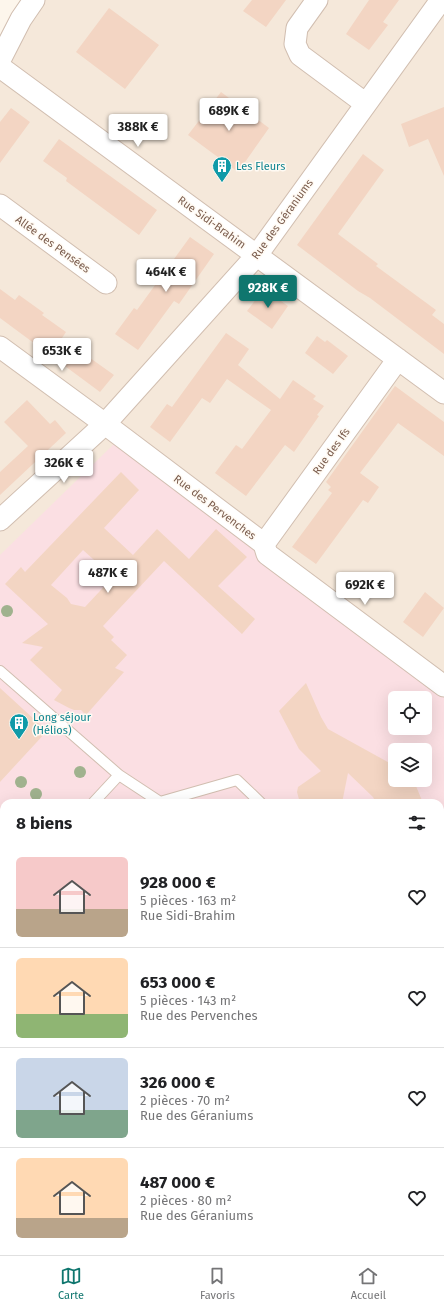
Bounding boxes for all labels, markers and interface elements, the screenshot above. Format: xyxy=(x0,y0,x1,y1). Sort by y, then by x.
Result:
pin: 689K € xyxy=(196,98,262,132)
text: 689K € xyxy=(209,103,249,118)
pin: 388K € xyxy=(105,114,171,148)
text: 388K € xyxy=(118,119,158,134)
building icon: Les Fleurs xyxy=(211,155,233,183)
place label: Les Fleurs xyxy=(236,160,285,173)
street label: Rue des Géraniums xyxy=(249,177,316,262)
street label: Rue Sidi-Brahim xyxy=(175,193,248,251)
street label: Allée des Pensées xyxy=(13,213,93,276)
pin: 464K € xyxy=(133,259,199,293)
text: 464K € xyxy=(145,264,187,279)
pin: 928K € xyxy=(235,275,301,309)
text: 928K € xyxy=(248,280,288,295)
pin: 653K € xyxy=(29,338,95,372)
text: 653K € xyxy=(42,343,82,358)
street label: Rue des Ifs xyxy=(310,425,353,477)
pin: 326K € xyxy=(31,450,97,484)
text: 326K € xyxy=(44,455,84,470)
street label: Rue des Pervenches xyxy=(171,472,258,543)
pin: 487K € xyxy=(75,560,141,594)
text: 487K € xyxy=(88,565,128,580)
pin: 692K € xyxy=(332,572,398,606)
text: 692K € xyxy=(345,577,385,592)
map controls xyxy=(388,691,432,787)
button: locate xyxy=(388,691,432,735)
place label: Long séjour (Hélios) xyxy=(33,711,92,737)
building icon: Long séjour (Hélios) xyxy=(8,712,30,740)
button: layers xyxy=(388,743,432,787)
icon: filters xyxy=(406,812,428,834)
text: 8 biens xyxy=(16,813,72,834)
text: 928 000 € xyxy=(140,872,216,893)
icon: home xyxy=(48,873,96,921)
icon: heart xyxy=(406,886,428,908)
text: 5 pièces · 163 m² xyxy=(140,893,236,908)
text: Rue Sidi-Brahim xyxy=(140,908,235,923)
text: 653 000 € xyxy=(140,972,215,993)
icon: home xyxy=(48,974,96,1022)
icon: heart xyxy=(406,987,428,1009)
text: 5 pièces · 143 m² xyxy=(140,993,236,1008)
text: Rue des Pervenches xyxy=(140,1008,258,1023)
text: 326 000 € xyxy=(140,1072,215,1093)
icon: home xyxy=(48,1074,96,1122)
icon: heart xyxy=(406,1087,428,1109)
text: 2 pièces · 70 m² xyxy=(140,1093,230,1108)
text: Rue des Géraniums xyxy=(140,1108,253,1123)
text: 487 000 € xyxy=(140,1172,215,1193)
icon: home xyxy=(48,1174,96,1222)
icon: heart xyxy=(406,1187,428,1209)
text: 2 pièces · 80 m² xyxy=(140,1193,232,1208)
text: Rue des Géraniums xyxy=(140,1208,253,1223)
tab: Carte xyxy=(58,1265,84,1302)
tab: Favoris xyxy=(200,1265,235,1302)
tab: Accueil xyxy=(351,1265,386,1302)

